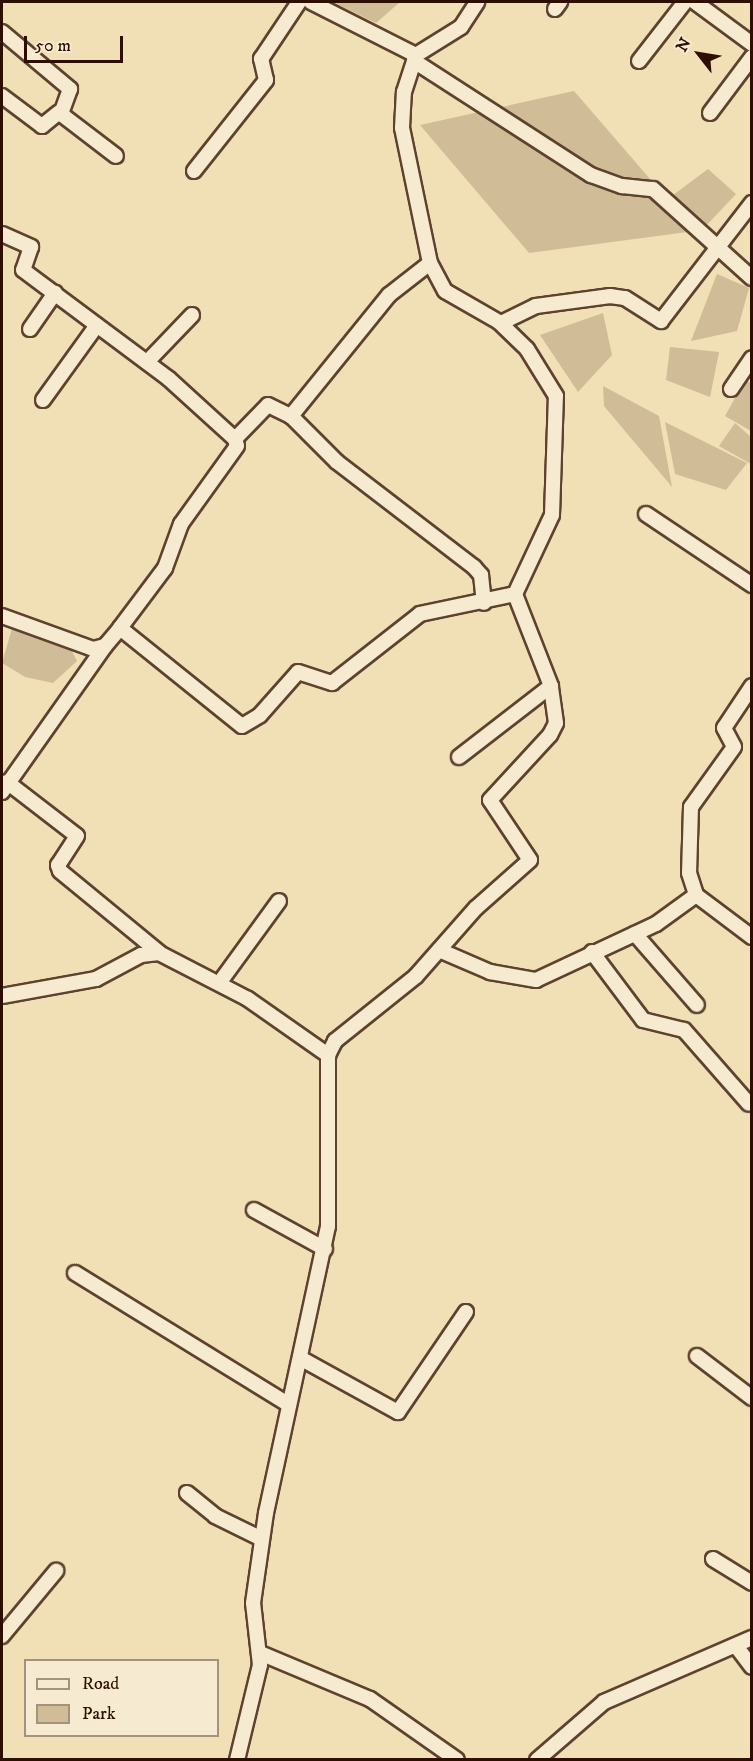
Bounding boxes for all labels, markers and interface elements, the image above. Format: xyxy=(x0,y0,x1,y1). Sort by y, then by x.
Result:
scale bar xyxy=(27,24,126,62)
north arrow xyxy=(669,24,729,84)
text: N xyxy=(672,34,696,56)
text: 50 m xyxy=(35,35,71,57)
legend xyxy=(24,1659,219,1737)
text: Road xyxy=(82,1673,119,1695)
text: Park xyxy=(82,1703,116,1725)

